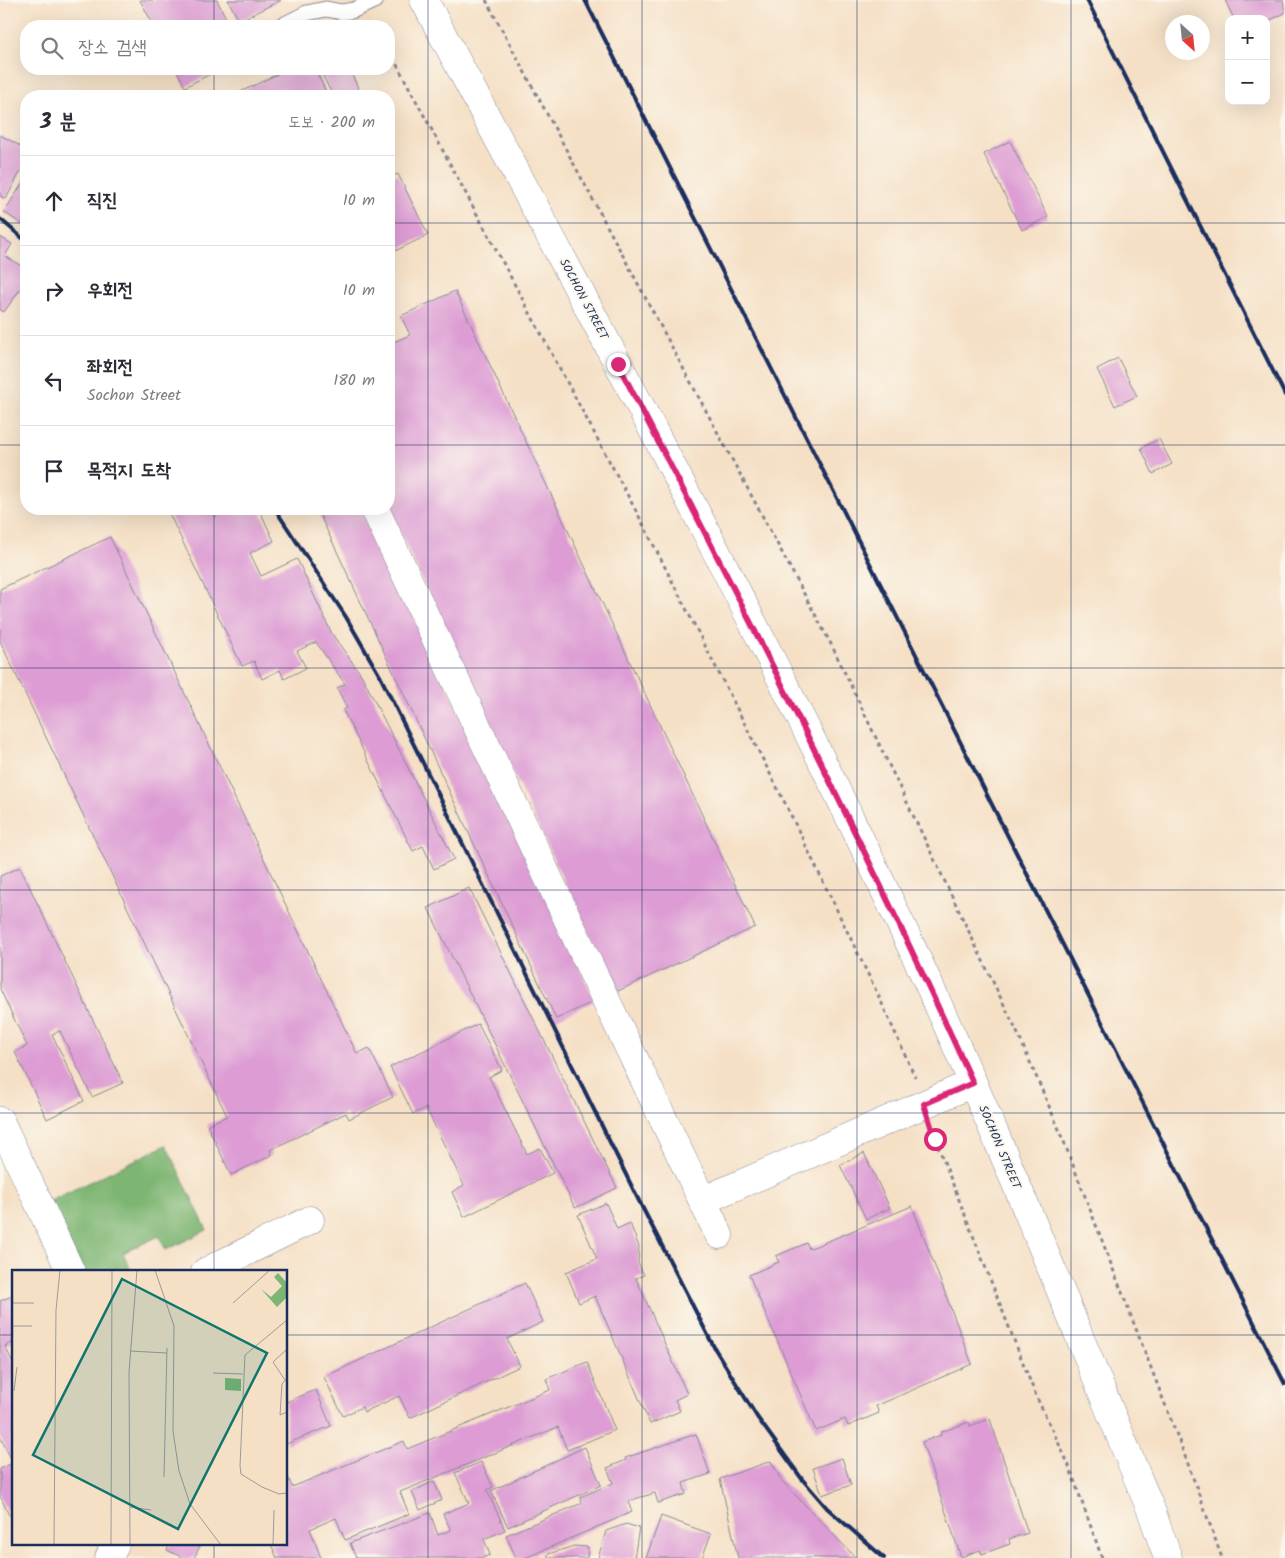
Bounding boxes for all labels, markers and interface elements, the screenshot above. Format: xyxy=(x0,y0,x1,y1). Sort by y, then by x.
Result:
north arrow xyxy=(1165,15,1210,60)
map controls xyxy=(1225,15,1270,105)
button: + xyxy=(1225,15,1270,60)
search box xyxy=(20,20,395,75)
text: 장소 검색 xyxy=(78,33,147,63)
icon: search xyxy=(38,34,66,62)
button: − xyxy=(1225,60,1270,105)
text: 3 분 xyxy=(40,106,76,139)
text: 도보 · 200 m xyxy=(288,110,375,135)
text: 직진 xyxy=(87,186,118,216)
icon: ahead xyxy=(40,187,68,215)
text: 10 m xyxy=(343,188,375,213)
street label: SOCHON STREET xyxy=(554,255,614,345)
text: 우회전 xyxy=(87,276,133,306)
icon: right xyxy=(40,277,68,305)
text: 10 m xyxy=(343,278,375,303)
text: 좌회전 xyxy=(87,353,133,383)
route end xyxy=(607,353,630,376)
icon: left xyxy=(40,367,68,395)
text: 180 m xyxy=(333,368,375,393)
text: Sochon Street xyxy=(87,383,181,408)
text: 목적지 도착 xyxy=(87,456,171,486)
icon: arrive xyxy=(40,457,68,485)
street label: SOCHON STREET xyxy=(973,1102,1026,1194)
route start xyxy=(924,1128,947,1151)
inset map xyxy=(12,1270,288,1546)

